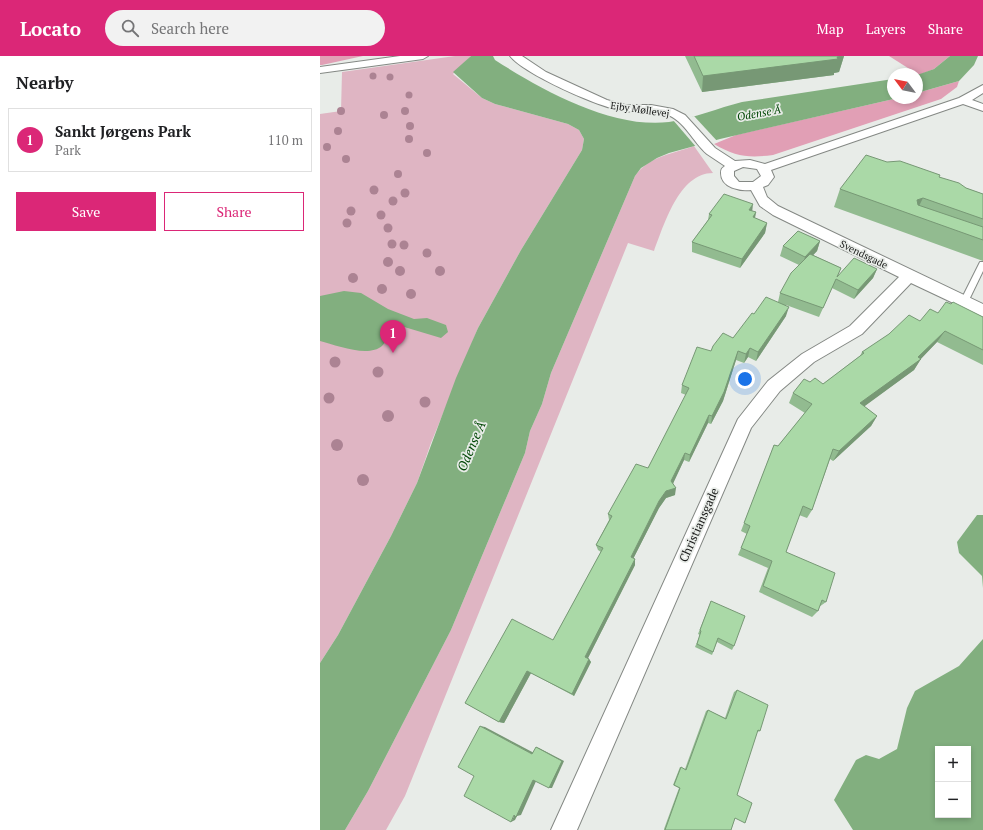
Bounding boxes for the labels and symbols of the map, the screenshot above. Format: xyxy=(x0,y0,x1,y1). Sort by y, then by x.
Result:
north arrow xyxy=(887,68,923,104)
street label: Ejby Møllevej xyxy=(610,99,670,120)
water label: Odense Å xyxy=(736,102,783,124)
street label: Svendsgade xyxy=(838,237,890,272)
pin: 1 xyxy=(380,320,406,353)
your location xyxy=(735,369,755,389)
water label: Odense Å xyxy=(452,418,490,474)
street label: Christiansgade xyxy=(675,485,722,564)

